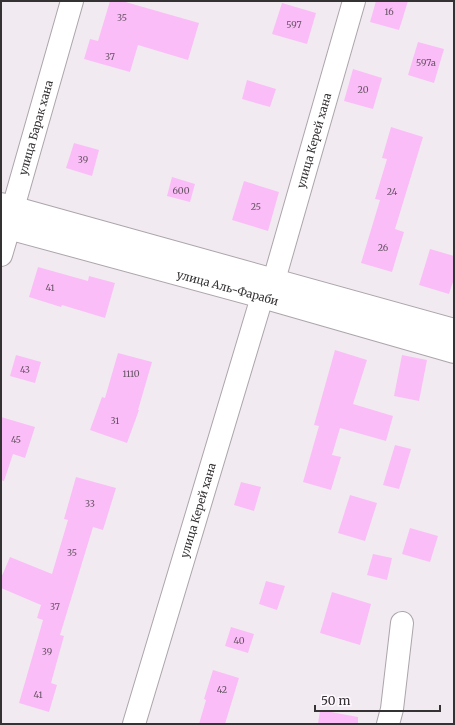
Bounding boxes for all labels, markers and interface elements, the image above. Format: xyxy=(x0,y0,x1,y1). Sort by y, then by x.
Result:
house number: 16 xyxy=(384,6,394,17)
house number: 35 xyxy=(117,12,127,23)
house number: 597 xyxy=(286,19,302,30)
house number: 37 xyxy=(105,51,115,62)
house number: 597а xyxy=(416,57,436,68)
street label: улица Барак хана xyxy=(16,79,56,177)
house number: 20 xyxy=(358,84,369,95)
street label: улица Керей хана xyxy=(294,91,334,190)
house number: 39 xyxy=(78,154,88,165)
house number: 600 xyxy=(172,185,190,196)
house number: 24 xyxy=(387,186,398,197)
house number: 25 xyxy=(251,201,261,212)
house number: 26 xyxy=(378,242,389,253)
street label: улица Аль-Фараби xyxy=(175,267,281,309)
house number: 41 xyxy=(46,282,54,293)
house number: 43 xyxy=(20,364,30,375)
house number: 1110 xyxy=(122,368,140,379)
house number: 31 xyxy=(111,415,119,426)
house number: 45 xyxy=(11,434,21,445)
street label: улица Керей хана xyxy=(177,461,219,560)
house number: 33 xyxy=(85,498,95,509)
house number: 35 xyxy=(67,547,77,558)
house number: 37 xyxy=(50,601,60,612)
house number: 40 xyxy=(233,635,245,646)
house number: 39 xyxy=(42,646,52,657)
house number: 42 xyxy=(217,684,227,695)
scale bar xyxy=(315,687,440,713)
house number: 41 xyxy=(34,689,42,700)
text: 50 m xyxy=(321,693,350,708)

